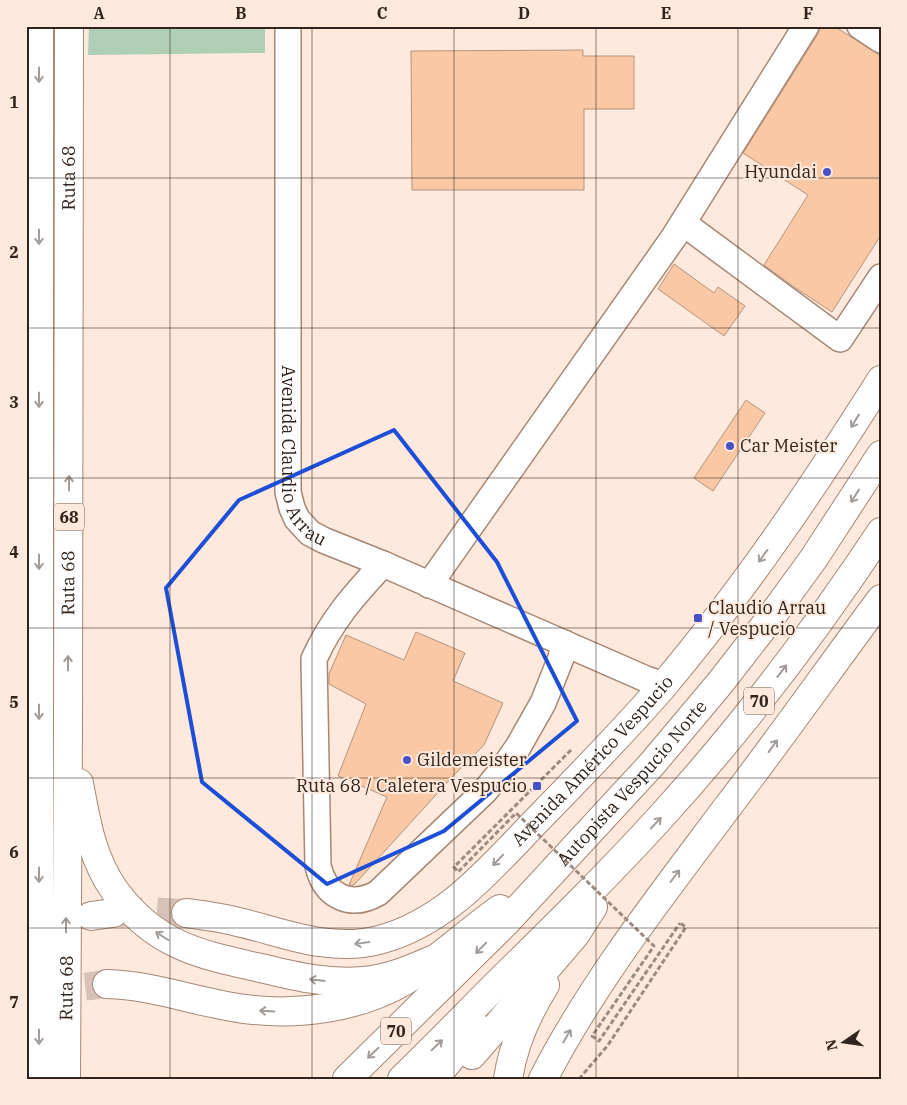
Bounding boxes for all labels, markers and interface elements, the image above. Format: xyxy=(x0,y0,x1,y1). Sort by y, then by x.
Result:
text: A xyxy=(93,3,105,23)
text: B xyxy=(235,3,247,23)
text: C xyxy=(377,3,387,23)
text: D xyxy=(518,3,530,23)
text: E xyxy=(661,3,671,23)
text: F xyxy=(803,3,813,23)
one-way arrow xyxy=(34,66,44,83)
text: 1 xyxy=(9,92,19,112)
street label: Ruta 68 xyxy=(57,145,80,211)
place label: Hyundai xyxy=(744,160,817,183)
marker: Hyundai xyxy=(821,166,833,178)
one-way arrow xyxy=(34,229,44,245)
text: 2 xyxy=(9,242,19,262)
street label: Avenida Claudio Arrau xyxy=(277,365,331,551)
text: 3 xyxy=(9,392,19,412)
one-way arrow xyxy=(34,392,44,408)
one-way arrow xyxy=(849,414,860,428)
place label: Car Meister xyxy=(740,434,837,457)
marker: Car Meister xyxy=(724,440,736,452)
one-way arrow xyxy=(64,476,74,492)
one-way arrow xyxy=(849,489,859,503)
road number: 68 xyxy=(54,504,84,530)
text: 4 xyxy=(9,542,19,562)
one-way arrow xyxy=(758,549,769,562)
street label: Ruta 68 xyxy=(56,550,79,616)
one-way arrow xyxy=(34,554,44,570)
place label: Claudio Arrau / Vespucio xyxy=(708,596,826,640)
marker: Claudio Arrau / Vespucio xyxy=(692,612,704,624)
one-way arrow xyxy=(64,656,73,672)
one-way arrow xyxy=(777,665,788,678)
street label: Avenida Américo Vespucio xyxy=(506,670,678,851)
road number: 70 xyxy=(744,688,774,714)
text: 5 xyxy=(9,692,19,712)
street label: Autopista Vespucio Norte xyxy=(552,695,712,871)
one-way arrow xyxy=(34,704,44,720)
one-way arrow xyxy=(767,740,778,753)
place label: Gildemeister xyxy=(417,748,527,771)
marker: Gildemeister xyxy=(401,754,413,766)
place label: Ruta 68 / Caletera Vespucio xyxy=(296,774,527,797)
marker: Ruta 68 / Caletera Vespucio xyxy=(531,780,543,792)
one-way arrow xyxy=(650,816,662,829)
text: 6 xyxy=(9,842,19,862)
one-way arrow xyxy=(492,854,504,866)
one-way arrow xyxy=(34,866,44,882)
one-way arrow xyxy=(670,870,681,883)
one-way arrow xyxy=(61,917,71,934)
one-way arrow xyxy=(155,930,169,940)
one-way arrow xyxy=(355,938,371,948)
one-way arrow xyxy=(475,942,487,954)
street label: Ruta 68 xyxy=(54,955,78,1021)
one-way arrow xyxy=(309,975,325,985)
text: 7 xyxy=(9,992,19,1012)
one-way arrow xyxy=(260,1006,276,1015)
road number: 70 xyxy=(381,1018,411,1044)
north arrow xyxy=(820,1018,870,1068)
one-way arrow xyxy=(34,1028,44,1045)
one-way arrow xyxy=(563,1029,572,1044)
text: N xyxy=(821,1038,841,1052)
one-way arrow xyxy=(431,1039,443,1051)
one-way arrow xyxy=(367,1047,379,1059)

